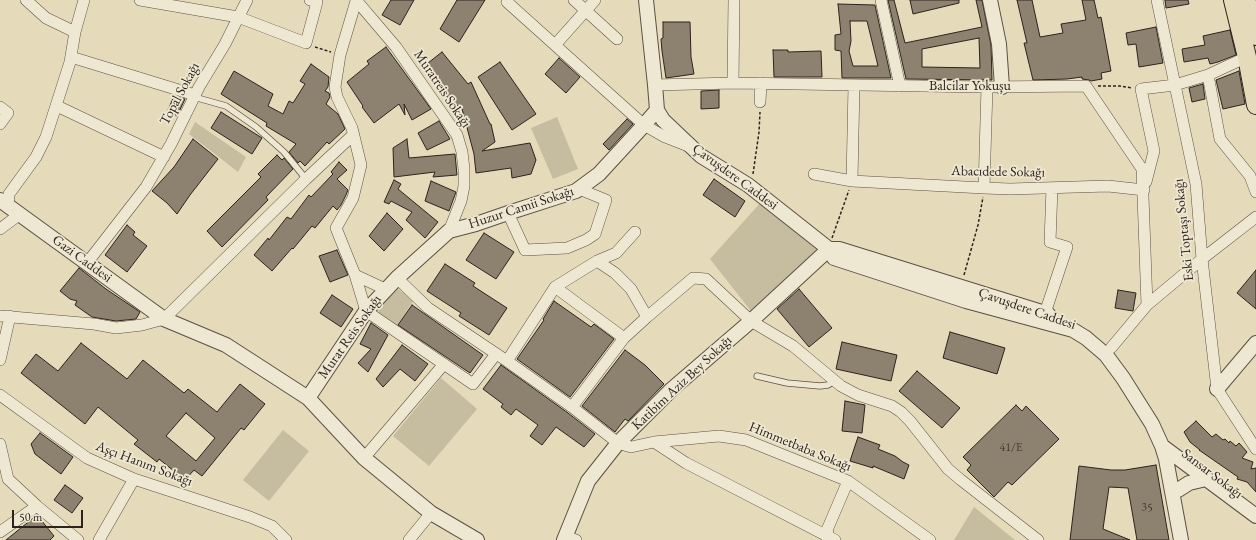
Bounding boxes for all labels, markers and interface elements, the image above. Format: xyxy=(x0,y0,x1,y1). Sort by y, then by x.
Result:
street label: Muratreis Sokağı xyxy=(410,47,474,131)
street label: Topal Sokağı xyxy=(157,60,203,128)
street label: Balcilar Yokuşu xyxy=(929,78,1011,94)
street label: Çavuşdere Caddesi xyxy=(689,140,781,214)
street label: Abacıdede Sokağı xyxy=(951,163,1045,181)
street label: Eski Toptaşı Sokağı xyxy=(1170,178,1198,282)
street label: Huzur Camii Sokağı xyxy=(466,183,576,233)
street label: Gazi Caddesi xyxy=(49,232,115,286)
street label: Çavuşdere Caddesi xyxy=(976,284,1078,334)
street label: Murat Reis Sokağı xyxy=(315,292,385,382)
street label: Katibim Aziz Bey Sokağı xyxy=(628,332,736,434)
street label: Himmetbaba Sokağı xyxy=(746,419,854,475)
street label: Aşçı Hanım Sokağı xyxy=(93,438,195,490)
house number: 41/E xyxy=(999,441,1023,455)
street label: Sansar Sokağı xyxy=(1178,446,1246,502)
house number: 35 xyxy=(1141,501,1153,515)
scale bar xyxy=(14,502,85,528)
text: 50 m xyxy=(19,509,42,525)

